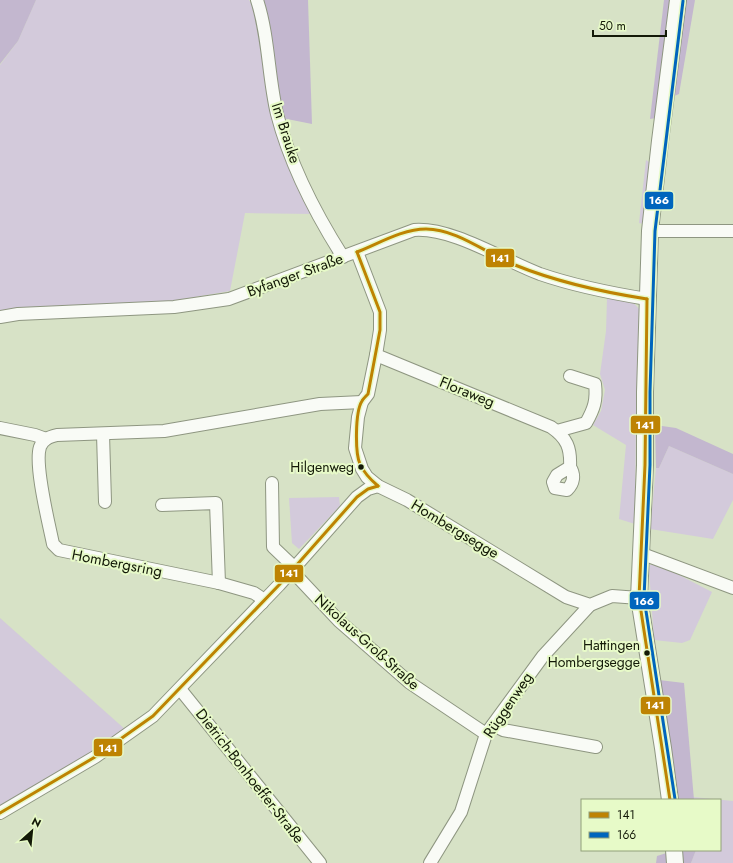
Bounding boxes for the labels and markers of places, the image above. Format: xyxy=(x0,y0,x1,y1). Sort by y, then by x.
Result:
place label: Hilgenweg xyxy=(290,457,354,477)
marker: Hilgenweg xyxy=(356,462,366,472)
place label: Hattingen Hombergsegge xyxy=(548,635,640,672)
marker: Hattingen Hombergsegge xyxy=(642,648,652,658)

